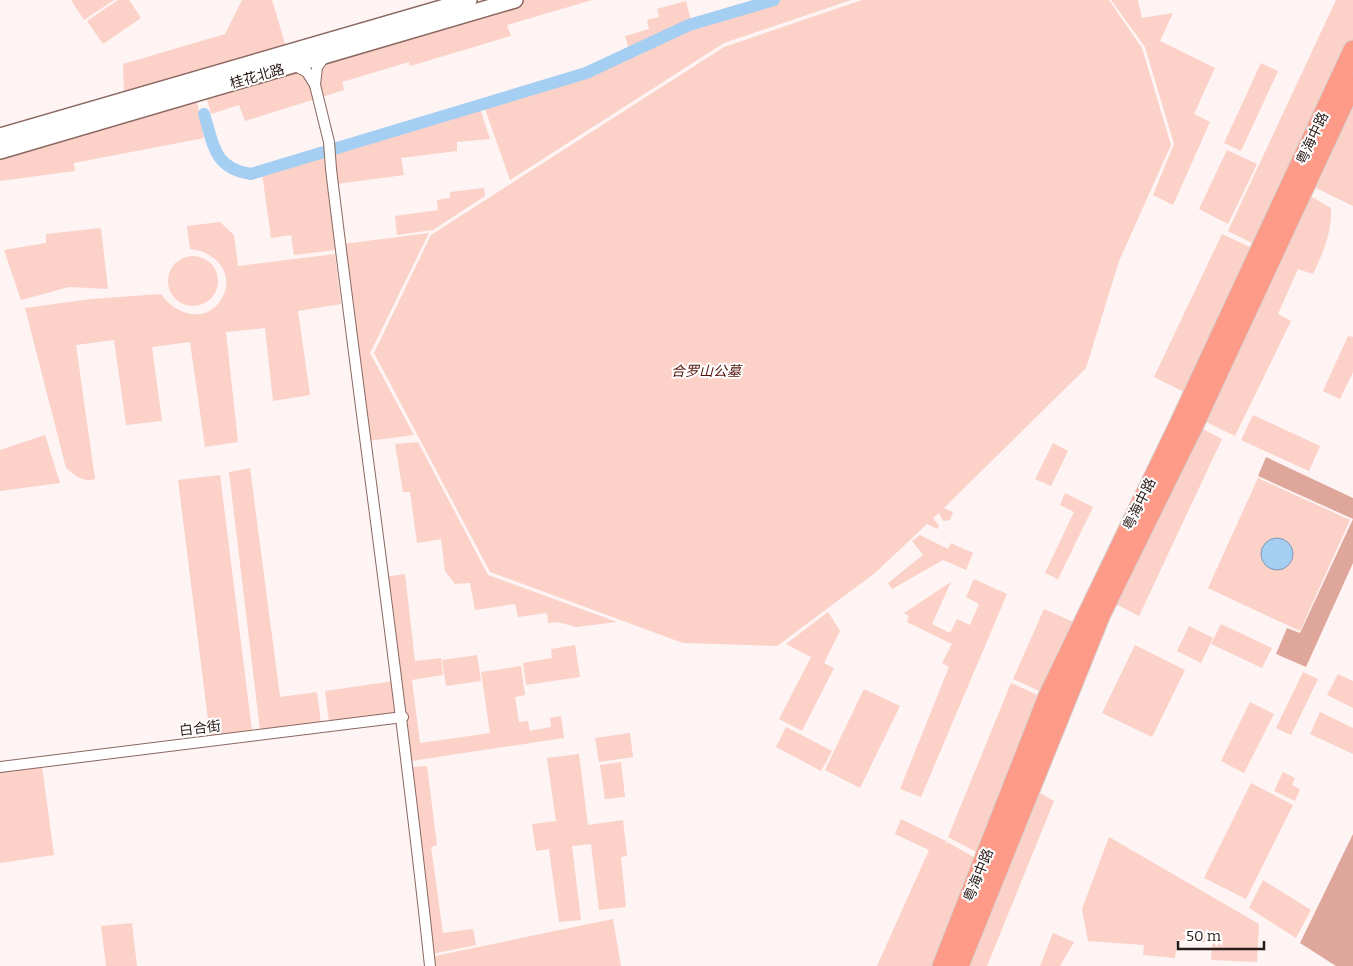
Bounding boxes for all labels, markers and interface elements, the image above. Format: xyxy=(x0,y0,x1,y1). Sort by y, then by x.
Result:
street label: 桂花北路 xyxy=(228,61,286,92)
street label: 粤海中路 xyxy=(1293,109,1332,167)
park label: 合罗山公墓 xyxy=(671,363,743,380)
street label: 粤海中路 xyxy=(1120,475,1159,533)
street label: 白合街 xyxy=(178,718,222,739)
street label: 粤海中路 xyxy=(960,846,997,904)
scale bar xyxy=(1178,918,1264,950)
text: 50 m xyxy=(1186,927,1222,945)

